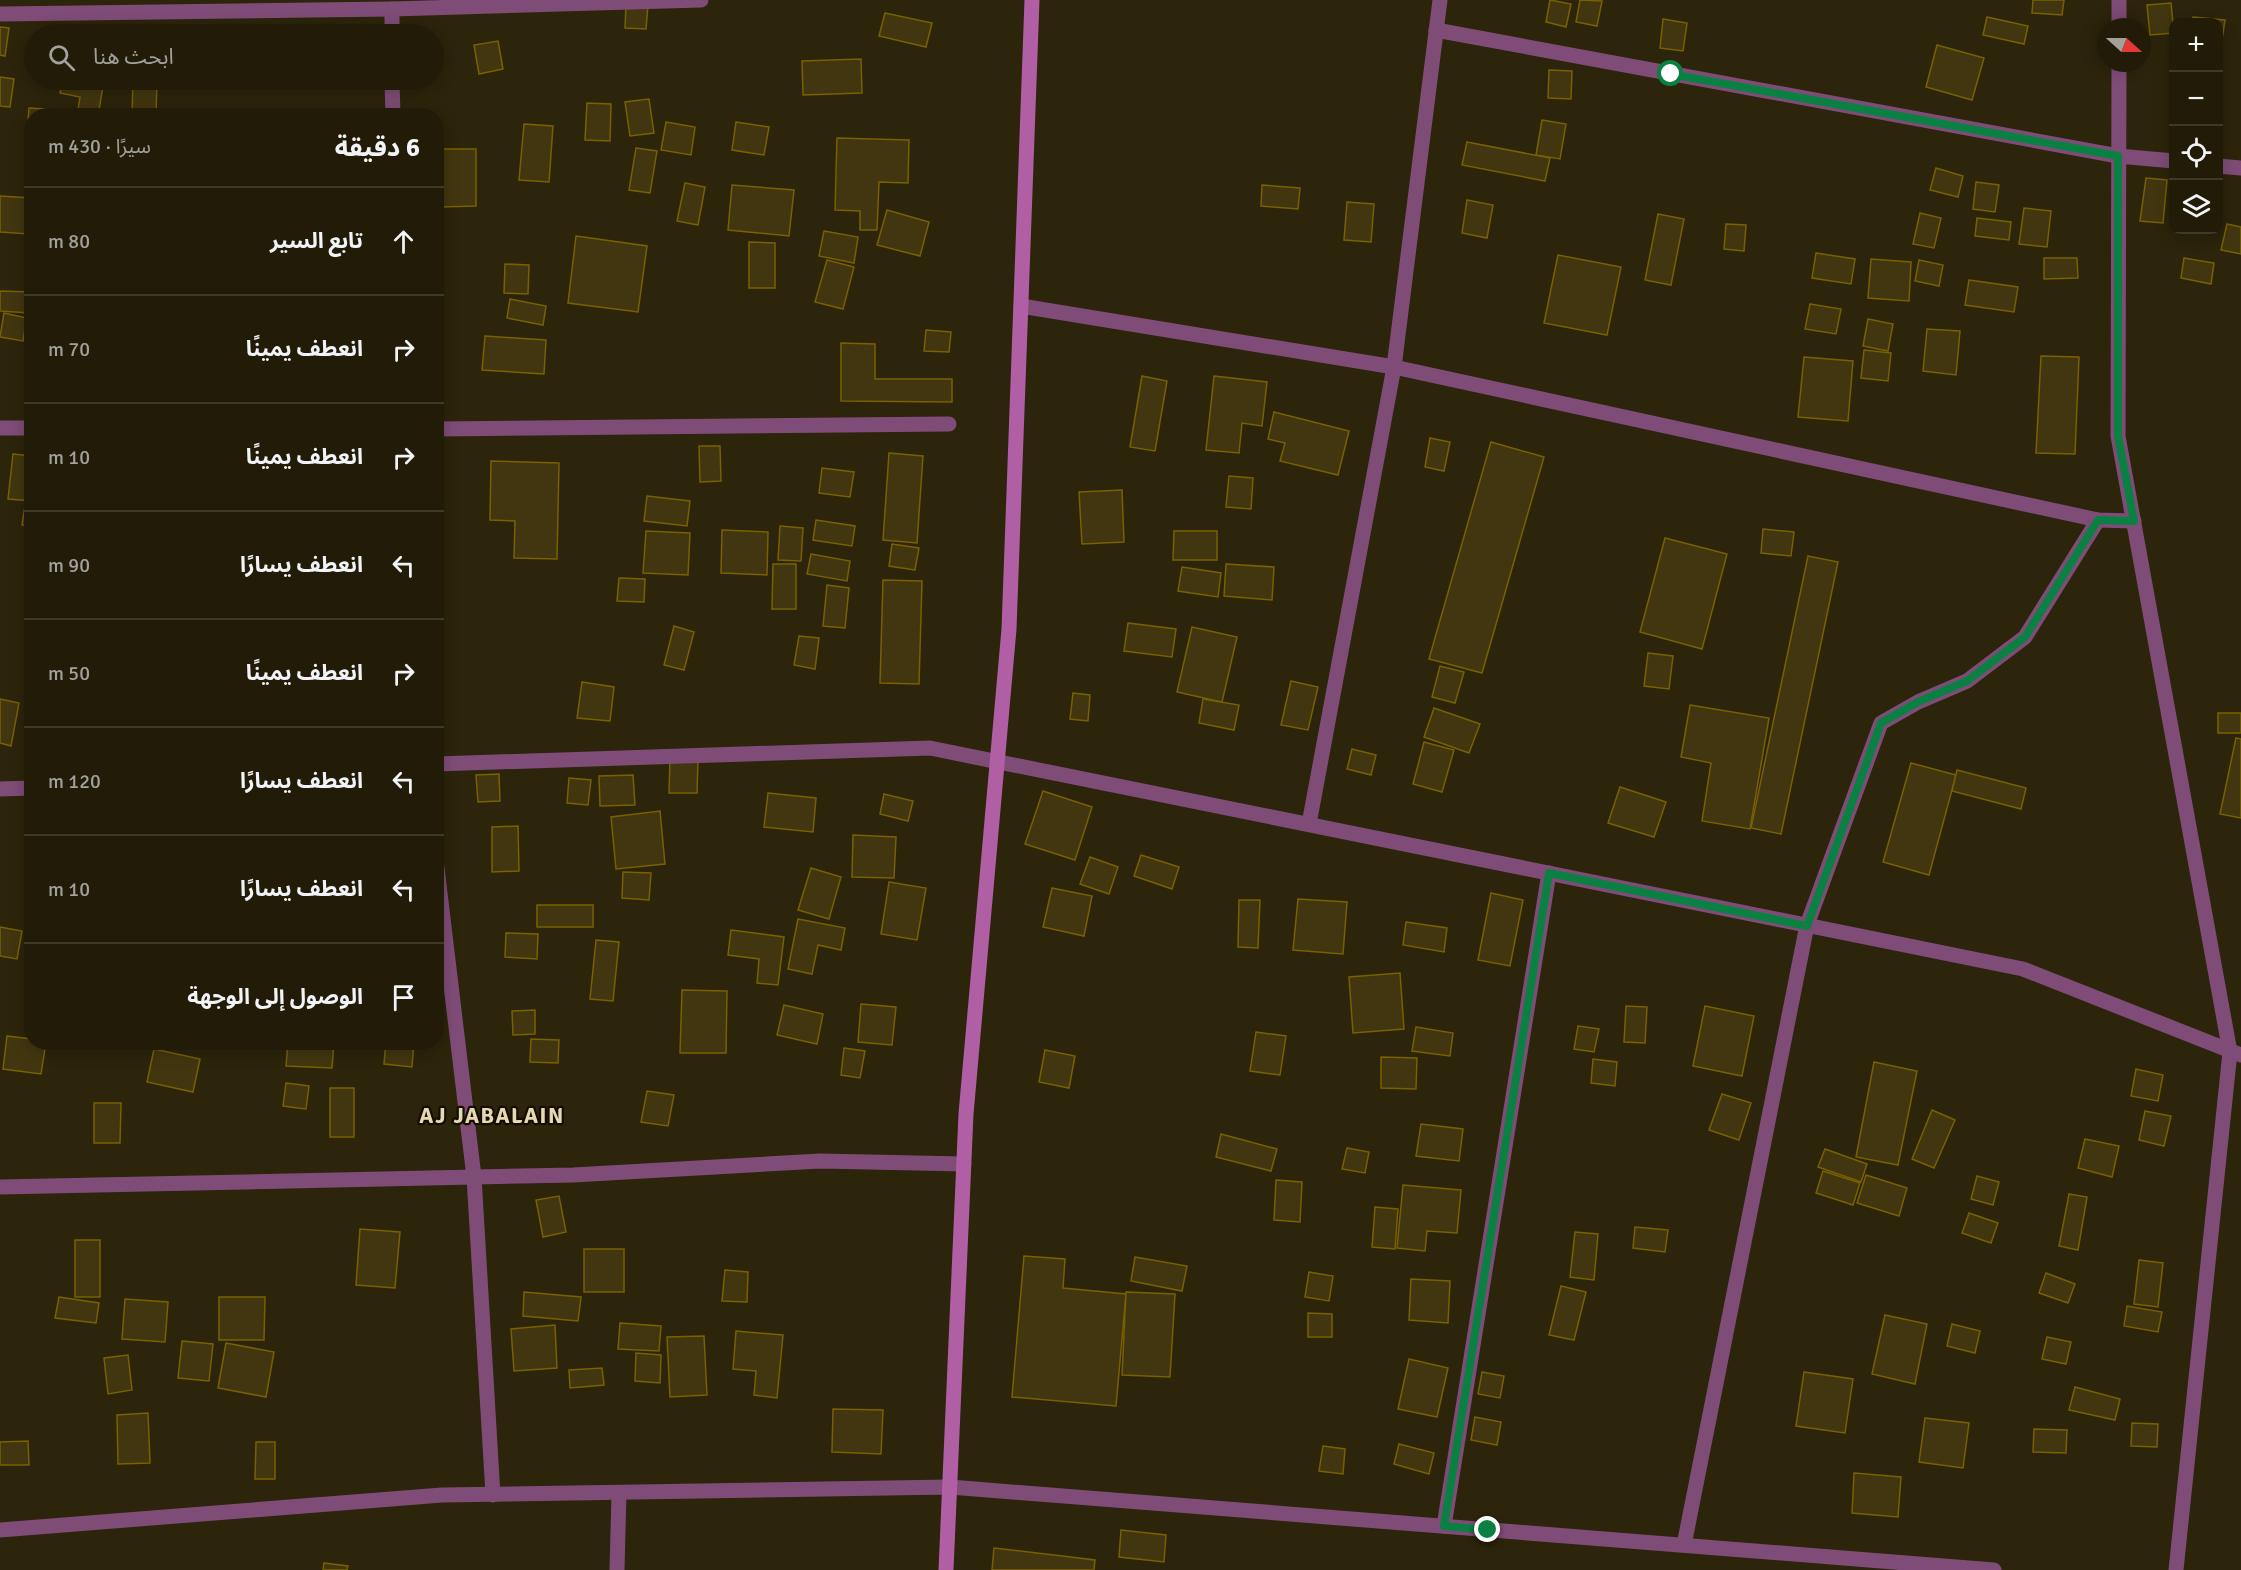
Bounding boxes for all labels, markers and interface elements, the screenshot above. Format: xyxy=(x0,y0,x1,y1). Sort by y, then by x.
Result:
north arrow xyxy=(2097,18,2151,72)
map controls xyxy=(2169,18,2223,234)
button: + xyxy=(2169,18,2223,72)
search box xyxy=(24,24,444,90)
icon: search xyxy=(45,41,78,74)
text: ابحث هنا xyxy=(93,43,174,70)
route start xyxy=(1657,60,1683,86)
button: − xyxy=(2169,72,2223,126)
button: locate xyxy=(2169,126,2223,180)
text: 6 دقيقة xyxy=(335,132,420,164)
text: سيرًا · 430 m xyxy=(48,134,151,159)
button: layers xyxy=(2169,180,2223,234)
icon: ahead xyxy=(387,225,420,258)
text: تابع السير xyxy=(270,227,363,254)
text: 80 m xyxy=(48,229,90,254)
icon: right xyxy=(387,333,420,366)
text: انعطف يمينًا xyxy=(246,335,363,362)
text: 70 m xyxy=(48,337,90,362)
icon: right xyxy=(387,441,420,474)
text: انعطف يمينًا xyxy=(246,443,363,470)
text: 10 m xyxy=(48,445,90,470)
icon: left xyxy=(387,549,420,582)
text: انعطف يسارًا xyxy=(240,551,363,578)
text: 90 m xyxy=(48,553,90,578)
icon: right xyxy=(387,657,420,690)
text: انعطف يمينًا xyxy=(246,659,363,686)
text: 50 m xyxy=(48,661,90,686)
icon: left xyxy=(387,765,420,798)
text: انعطف يسارًا xyxy=(240,767,363,794)
text: 120 m xyxy=(48,769,101,794)
icon: left xyxy=(387,873,420,906)
text: انعطف يسارًا xyxy=(240,875,363,902)
text: 10 m xyxy=(48,877,90,902)
icon: arrive xyxy=(387,981,420,1014)
text: الوصول إلى الوجهة xyxy=(187,983,363,1010)
district label: AJ JABALAIN xyxy=(419,1102,565,1129)
route end xyxy=(1474,1516,1500,1542)

